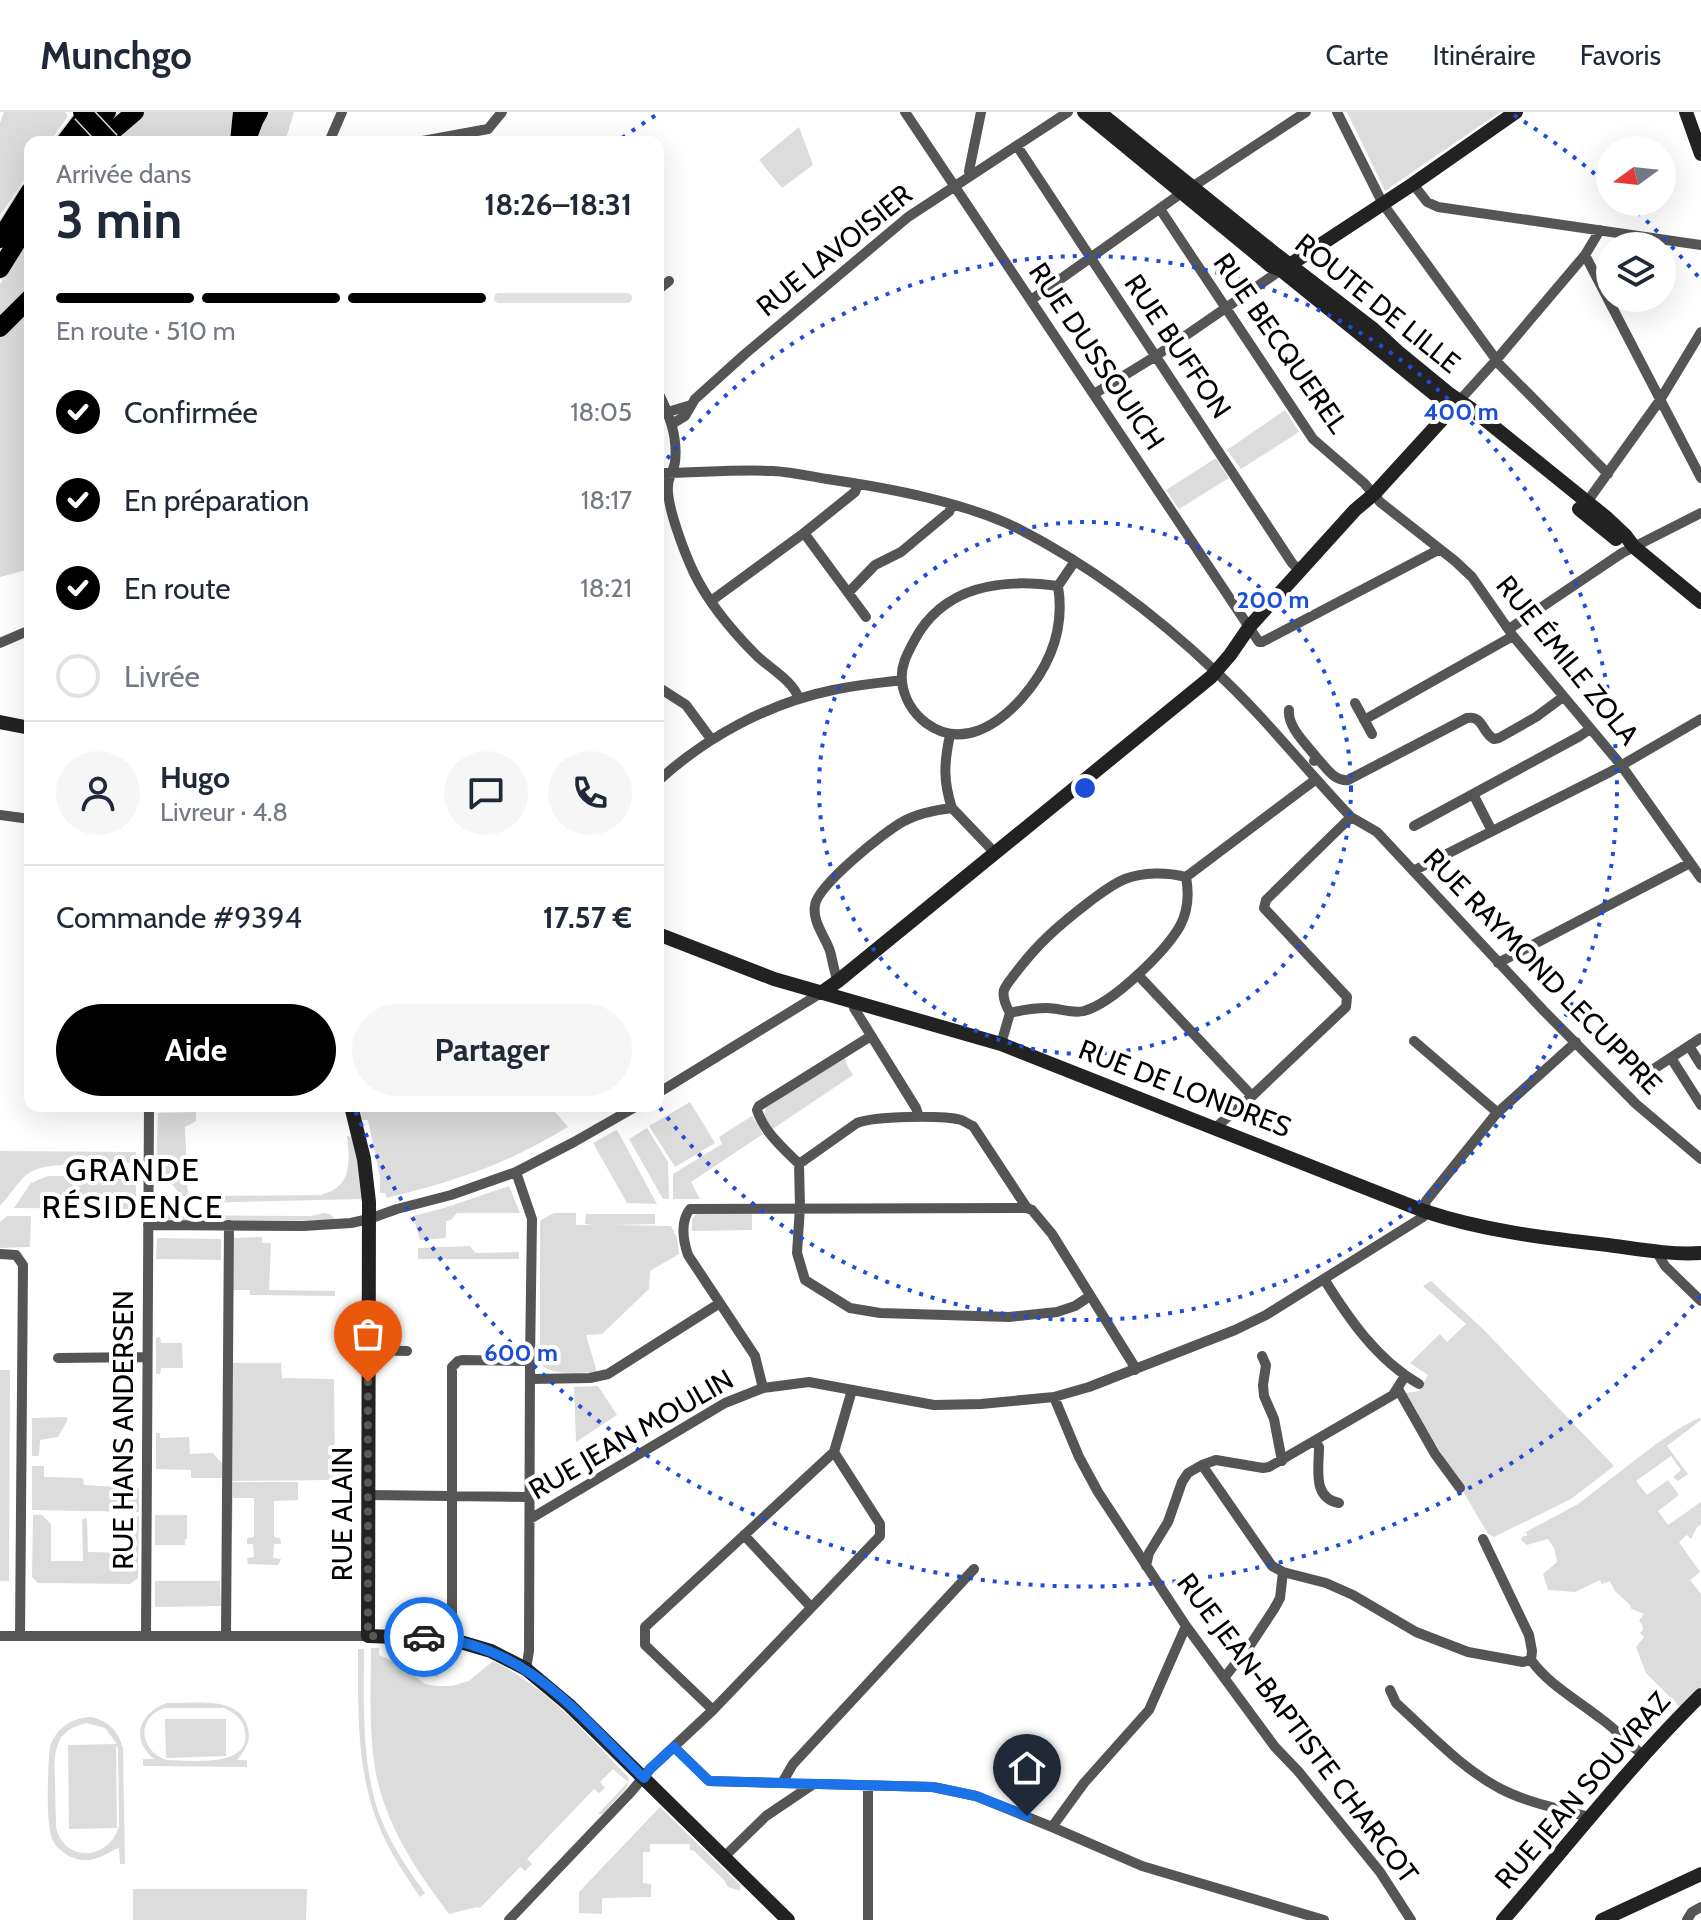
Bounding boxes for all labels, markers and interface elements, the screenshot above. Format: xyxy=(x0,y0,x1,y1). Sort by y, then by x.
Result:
text: Munchgo xyxy=(40,32,192,79)
text: Carte xyxy=(1325,38,1389,72)
text: Itinéraire xyxy=(1433,38,1536,72)
text: Favoris xyxy=(1580,38,1661,72)
north arrow xyxy=(1596,136,1676,216)
map controls xyxy=(1596,136,1676,312)
text: Arrivée dans xyxy=(56,158,191,190)
street label: RUE LAVOISIER xyxy=(749,177,919,323)
text: 18:26–18:31 xyxy=(484,186,632,223)
text: 3 min xyxy=(56,188,182,251)
street label: ROUTE DE LILLE xyxy=(1289,226,1467,380)
button: layers xyxy=(1596,232,1676,312)
street label: RUE BECQUEREL xyxy=(1206,247,1356,439)
street label: RUE DUSSOUICH xyxy=(1022,256,1172,456)
street label: RUE BUFFON xyxy=(1117,268,1239,424)
text: En route · 510 m xyxy=(56,315,236,347)
icon: check xyxy=(56,390,100,434)
text: Confirmée xyxy=(124,394,258,431)
text: 18:05 xyxy=(570,396,632,428)
text: 400 m xyxy=(1423,397,1499,426)
icon: check xyxy=(56,478,100,522)
text: En préparation xyxy=(124,482,309,519)
text: 18:17 xyxy=(581,484,632,516)
icon: check xyxy=(56,566,100,610)
street label: RUE ÉMILE ZOLA xyxy=(1489,569,1647,752)
text: En route xyxy=(124,570,231,607)
text: 18:21 xyxy=(580,572,632,604)
text: 200 m xyxy=(1237,585,1309,614)
text: Livrée xyxy=(124,658,200,695)
button: person xyxy=(56,751,140,835)
button: chat xyxy=(444,751,528,835)
button: phone xyxy=(548,751,632,835)
text: Hugo xyxy=(160,759,230,796)
centre of rings xyxy=(1071,774,1099,802)
text: Livreur · 4.8 xyxy=(160,796,288,828)
street label: RUE RAYMOND LECUPPRE xyxy=(1417,841,1669,1101)
text: Commande #9394 xyxy=(56,899,302,936)
text: 17.57 € xyxy=(543,899,632,936)
button: Aide xyxy=(56,1004,336,1096)
button: Partager xyxy=(352,1004,632,1096)
street label: RUE DE LONDRES xyxy=(1074,1032,1296,1144)
district label: GRANDE RÉSIDENCE xyxy=(42,1150,224,1226)
street label: RUE HANS ANDERSEN xyxy=(106,1290,140,1570)
pin xyxy=(334,1300,402,1382)
icon: bag xyxy=(346,1312,390,1356)
text: 600 m xyxy=(484,1338,558,1367)
street label: RUE JEAN MOULIN xyxy=(523,1362,739,1506)
street label: RUE ALAIN xyxy=(325,1447,359,1581)
street label: RUE JEAN-BAPTISTE CHARCOT xyxy=(1170,1566,1426,1890)
courier xyxy=(384,1597,464,1677)
icon: car xyxy=(402,1615,446,1659)
street label: RUE JEAN SOUVRAZ xyxy=(1487,1684,1677,1895)
pin xyxy=(993,1734,1061,1816)
icon: home xyxy=(1005,1746,1049,1790)

